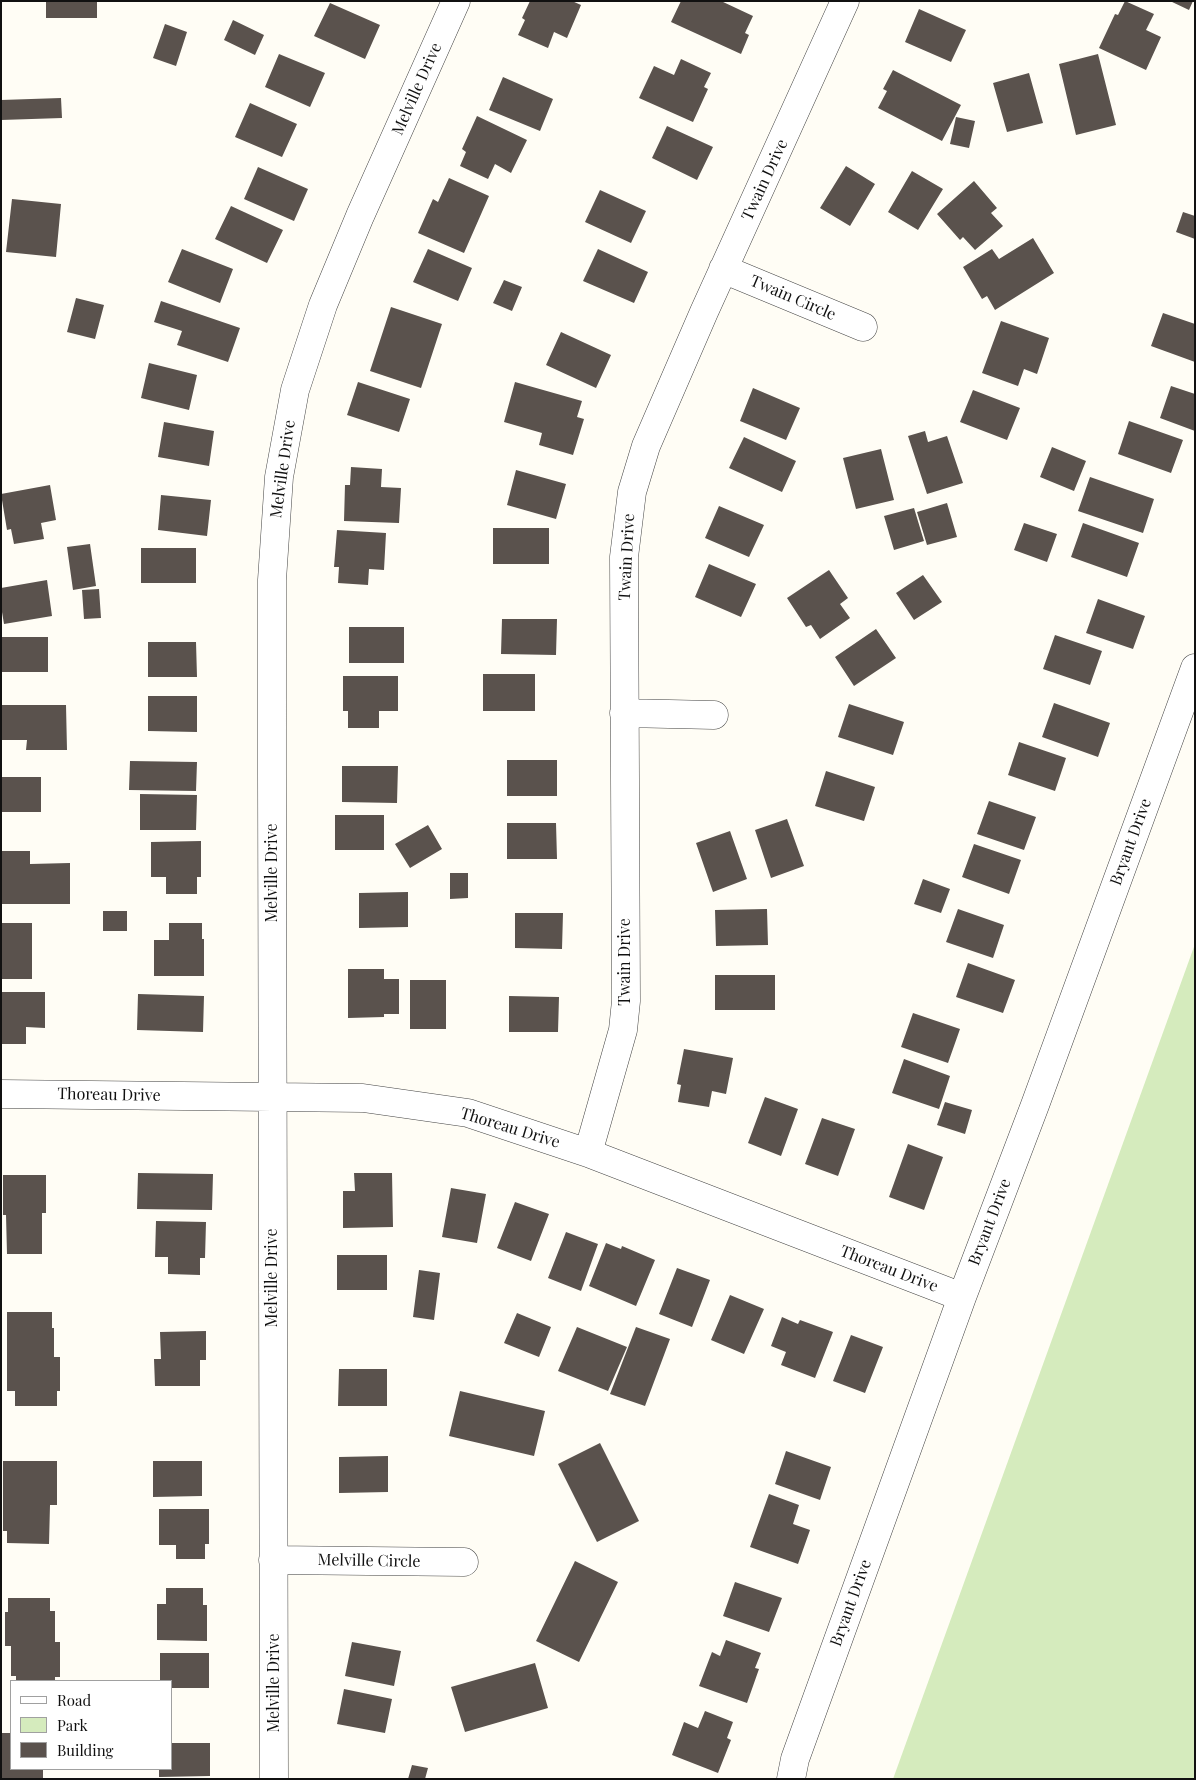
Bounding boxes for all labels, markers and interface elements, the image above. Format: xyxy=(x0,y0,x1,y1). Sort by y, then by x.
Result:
street label: Melville Drive xyxy=(388,40,446,138)
street label: Twain Drive xyxy=(738,136,792,224)
street label: Twain Circle xyxy=(747,271,839,325)
street label: Melville Drive xyxy=(267,419,299,519)
street label: Twain Drive xyxy=(615,513,639,601)
street label: Bryant Drive xyxy=(1106,796,1156,888)
street label: Melville Drive xyxy=(262,823,282,923)
street label: Twain Drive xyxy=(615,918,635,1006)
street label: Thoreau Drive xyxy=(57,1084,161,1106)
street label: Thoreau Drive xyxy=(458,1104,562,1152)
street label: Bryant Drive xyxy=(965,1176,1015,1268)
street label: Melville Drive xyxy=(262,1228,282,1328)
street label: Thoreau Drive xyxy=(837,1242,941,1296)
street label: Melville Circle xyxy=(317,1551,421,1571)
street label: Bryant Drive xyxy=(826,1557,876,1649)
street label: Melville Drive xyxy=(264,1633,284,1733)
legend xyxy=(10,1680,172,1770)
text: Road xyxy=(57,1690,91,1710)
text: Park xyxy=(57,1715,88,1735)
text: Building xyxy=(57,1740,113,1760)

